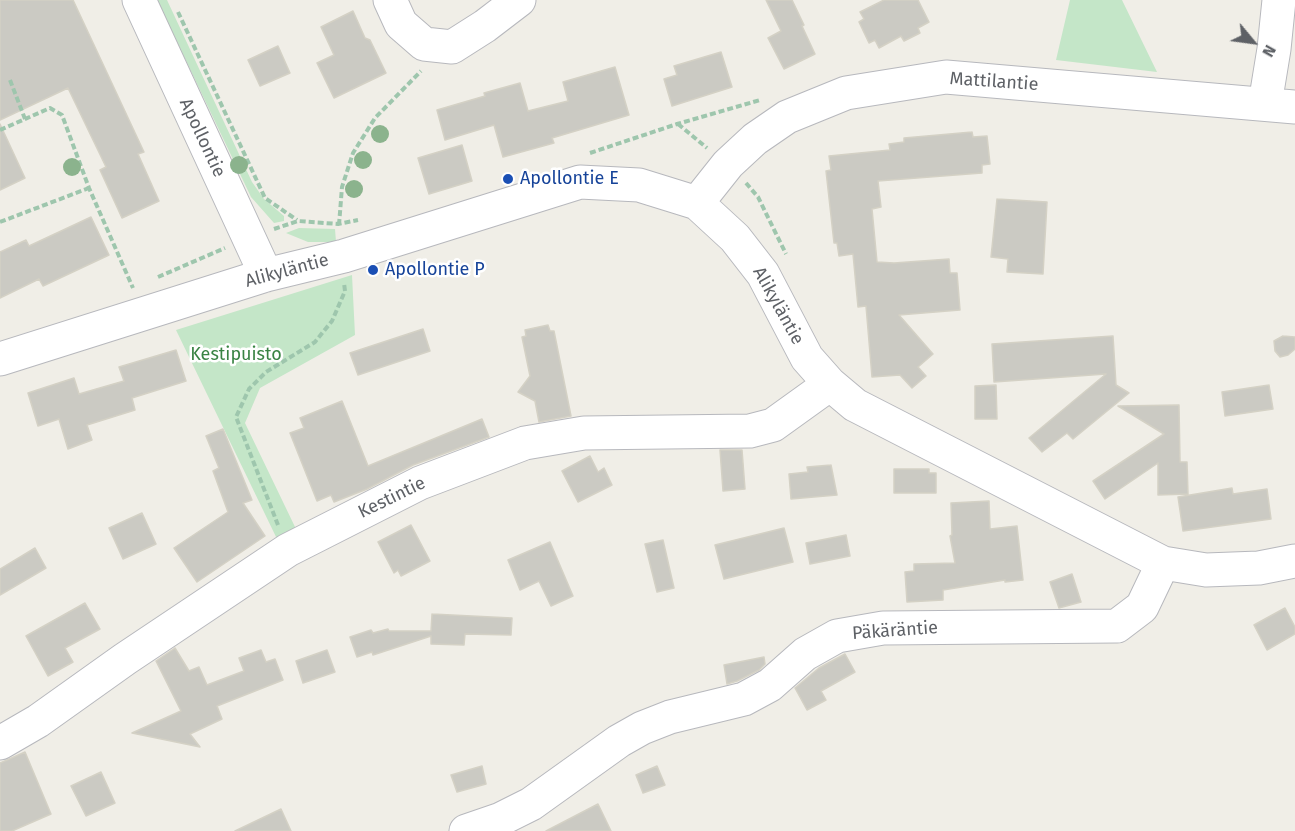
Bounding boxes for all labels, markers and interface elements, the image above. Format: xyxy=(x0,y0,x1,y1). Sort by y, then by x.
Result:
north arrow xyxy=(1223,12,1283,72)
text: N xyxy=(1258,42,1280,60)
street label: Mattilantie xyxy=(949,68,1039,96)
street label: Apollontie xyxy=(174,95,230,181)
place label: Apollontie E xyxy=(520,168,619,190)
marker: Apollontie E xyxy=(501,172,515,186)
street label: Alikyläntie xyxy=(243,249,331,293)
place label: Apollontie P xyxy=(385,259,485,281)
marker: Apollontie P xyxy=(366,263,380,277)
street label: Alikyläntie xyxy=(748,263,808,349)
park label: Kestipuisto xyxy=(190,344,282,366)
street label: Kestintie xyxy=(355,472,429,524)
street label: Päkäräntie xyxy=(851,617,939,645)

